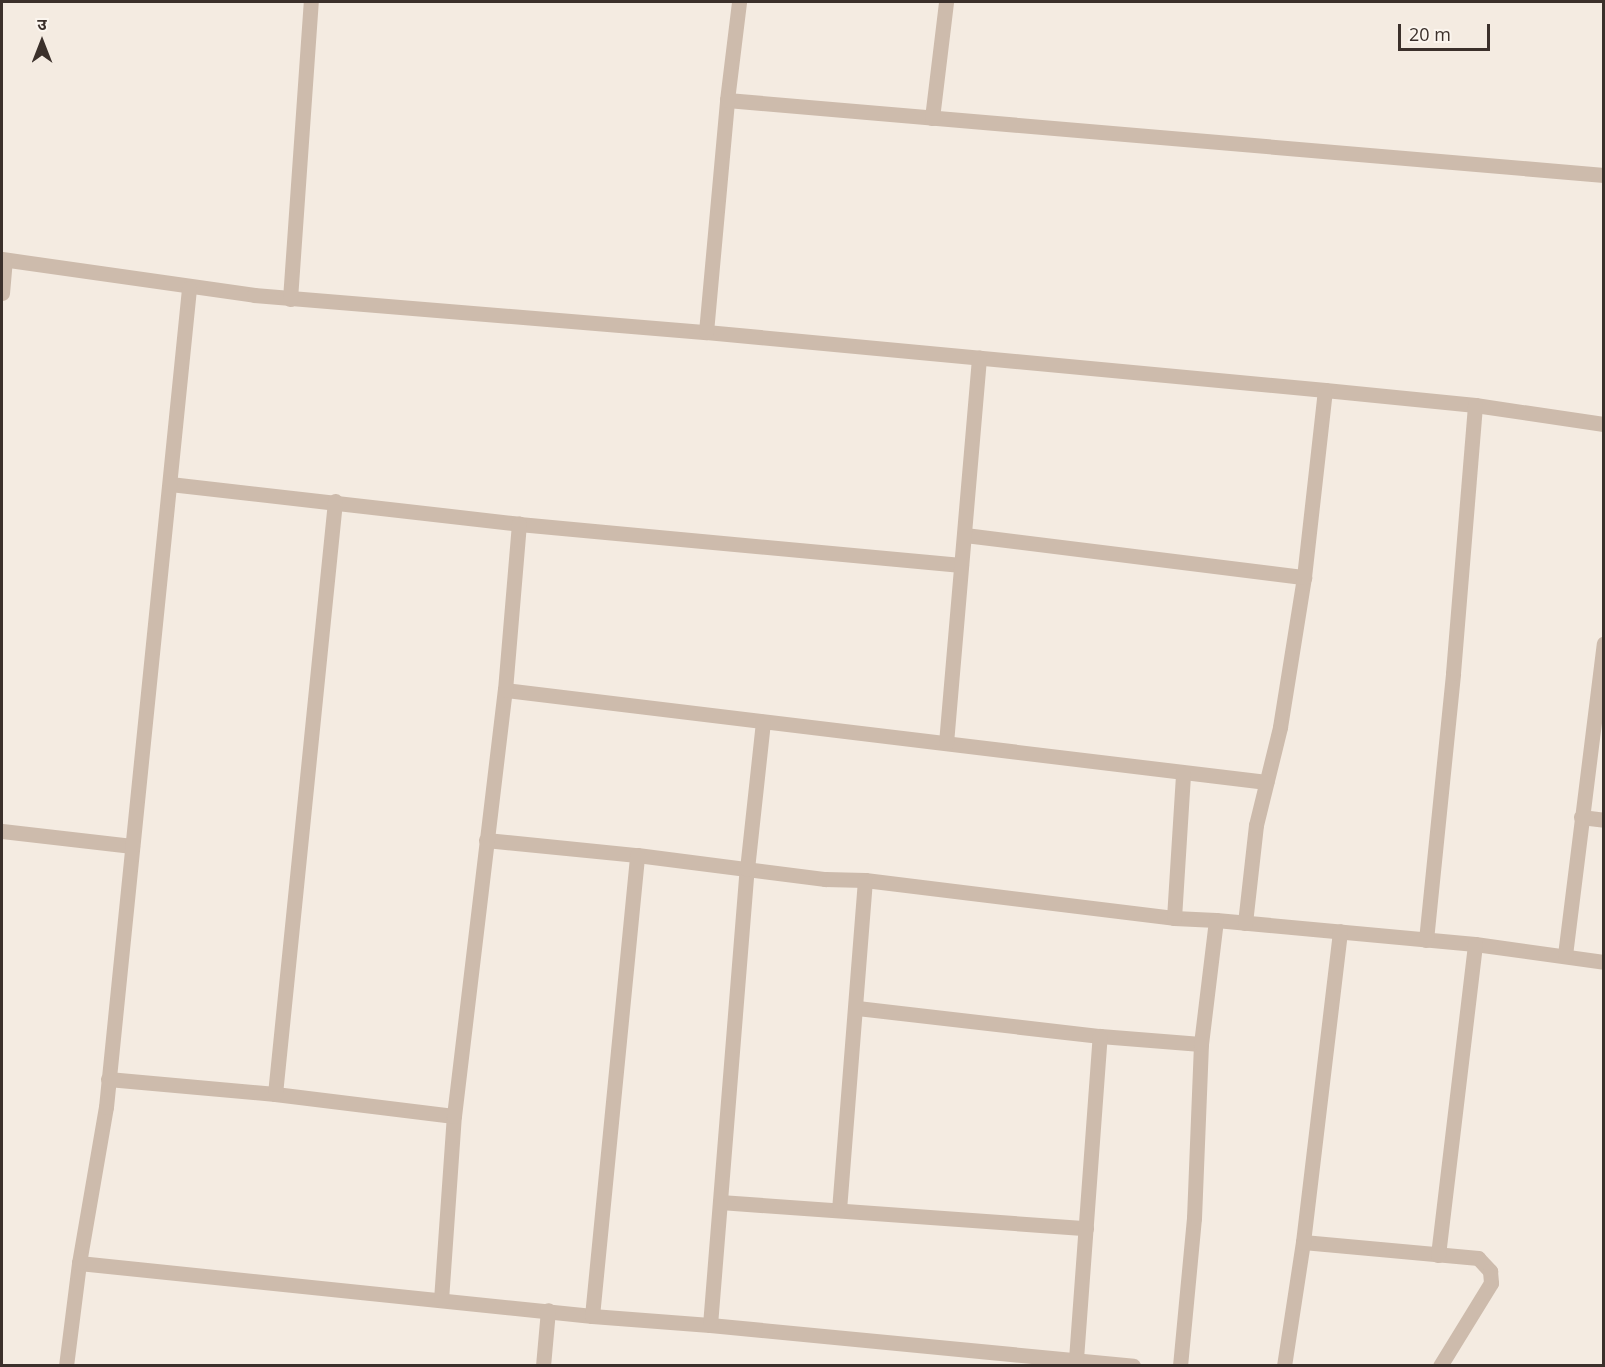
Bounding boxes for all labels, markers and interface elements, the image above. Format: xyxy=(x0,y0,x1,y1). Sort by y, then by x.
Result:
north arrow xyxy=(12,12,72,72)
scale bar xyxy=(1401,12,1492,50)
text: उ xyxy=(37,13,47,35)
text: 20 m xyxy=(1409,22,1451,46)

